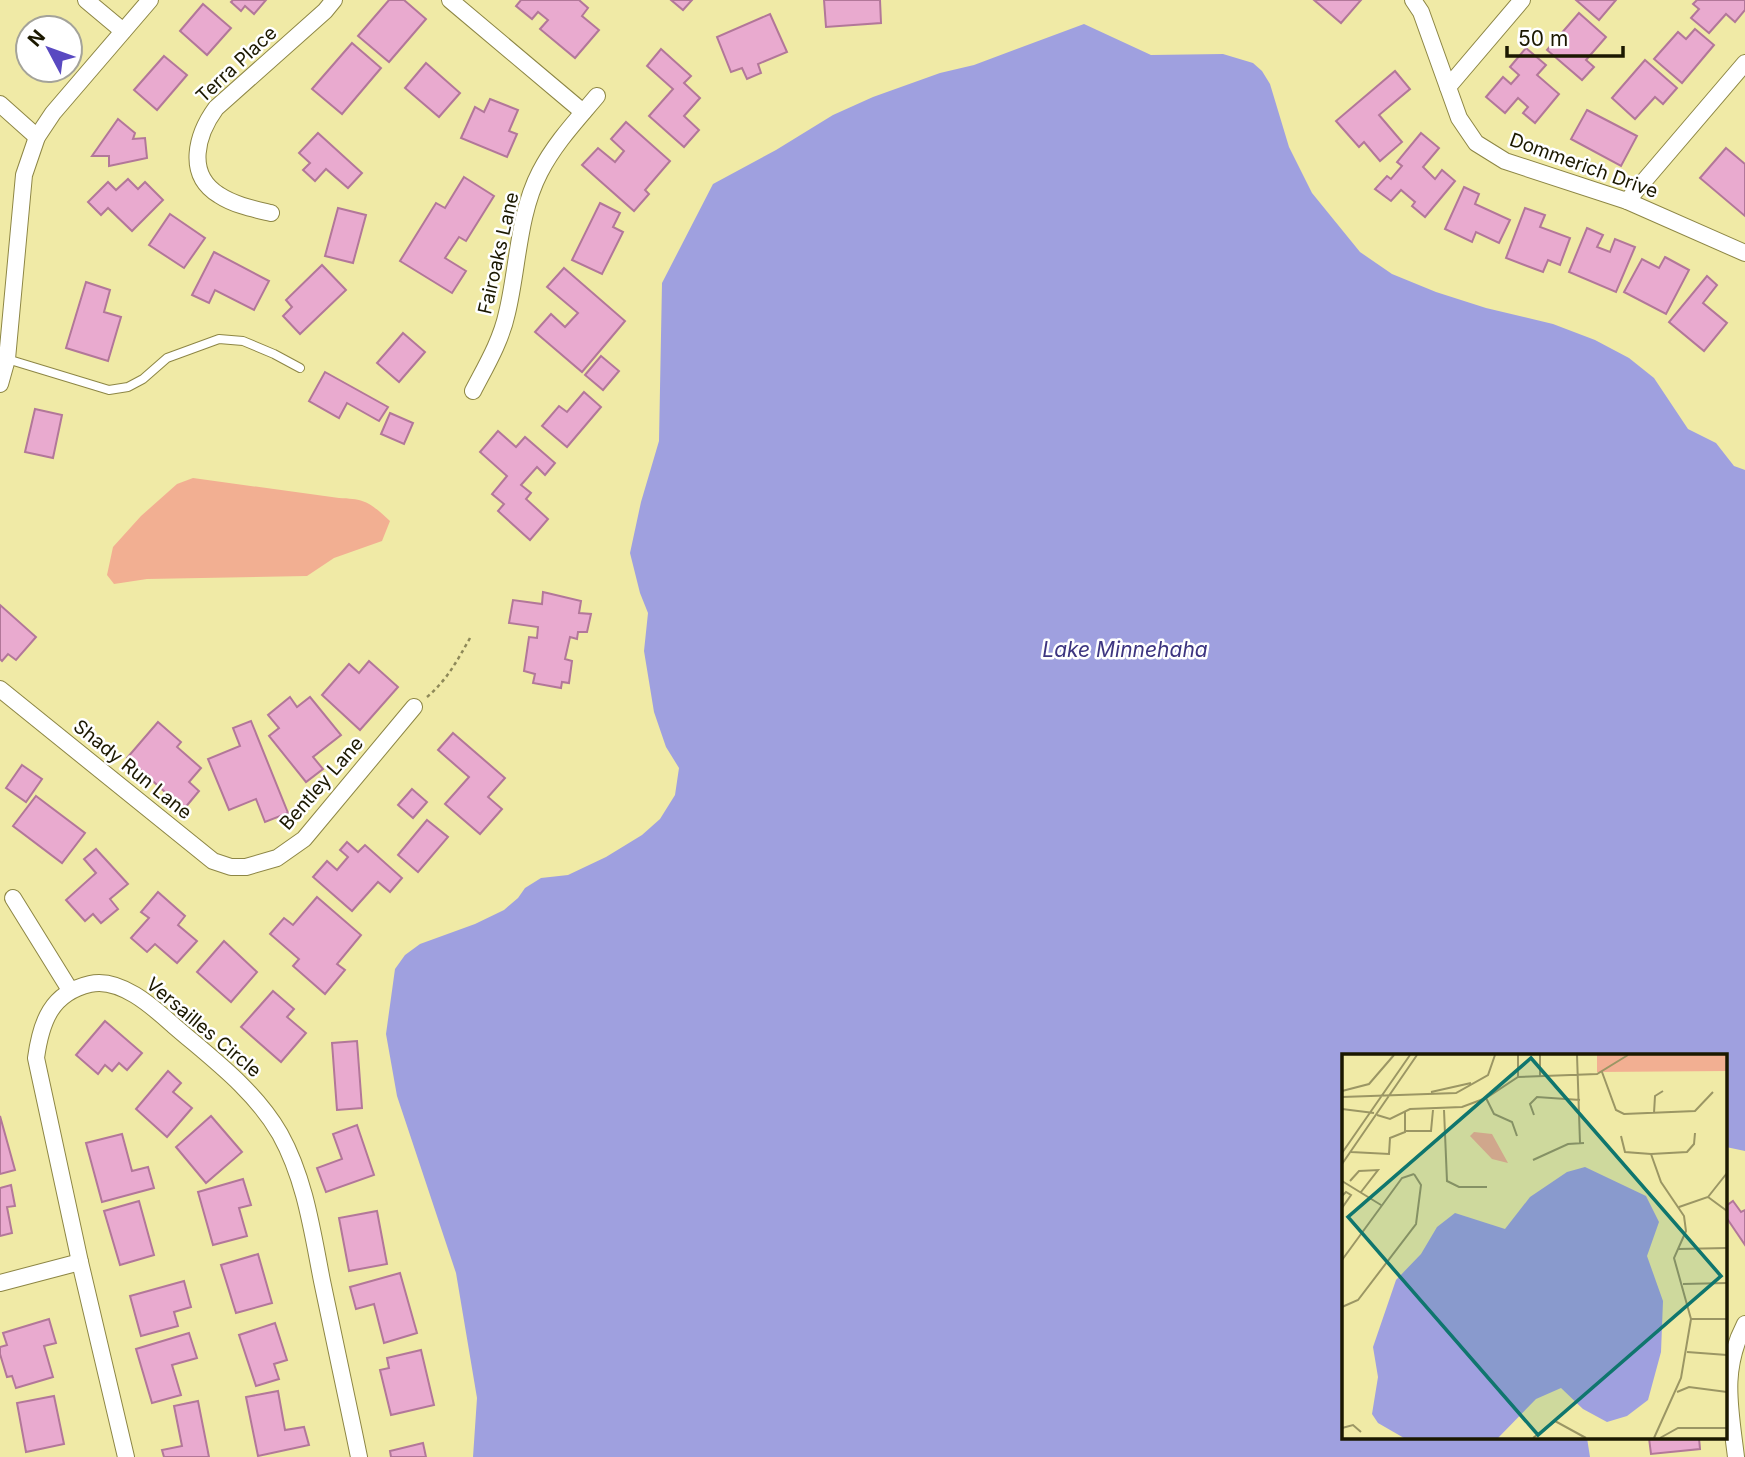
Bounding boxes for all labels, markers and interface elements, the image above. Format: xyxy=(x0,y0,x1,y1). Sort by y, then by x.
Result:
north arrow xyxy=(14,14,84,84)
scale bar xyxy=(1507,14,1622,58)
street label: Terra Place xyxy=(191,21,281,107)
text: N xyxy=(23,25,50,51)
text: 50 m xyxy=(1518,26,1568,51)
street label: Dommerich Drive xyxy=(1507,128,1661,203)
street label: Fairoaks Lane xyxy=(473,190,524,316)
water label: Lake Minnehaha xyxy=(1042,637,1208,662)
street label: Shady Run Lane xyxy=(69,715,196,824)
street label: Bentley Lane xyxy=(275,732,368,835)
street label: Versailles Circle xyxy=(141,973,266,1082)
inset map xyxy=(1342,1054,1728,1440)

